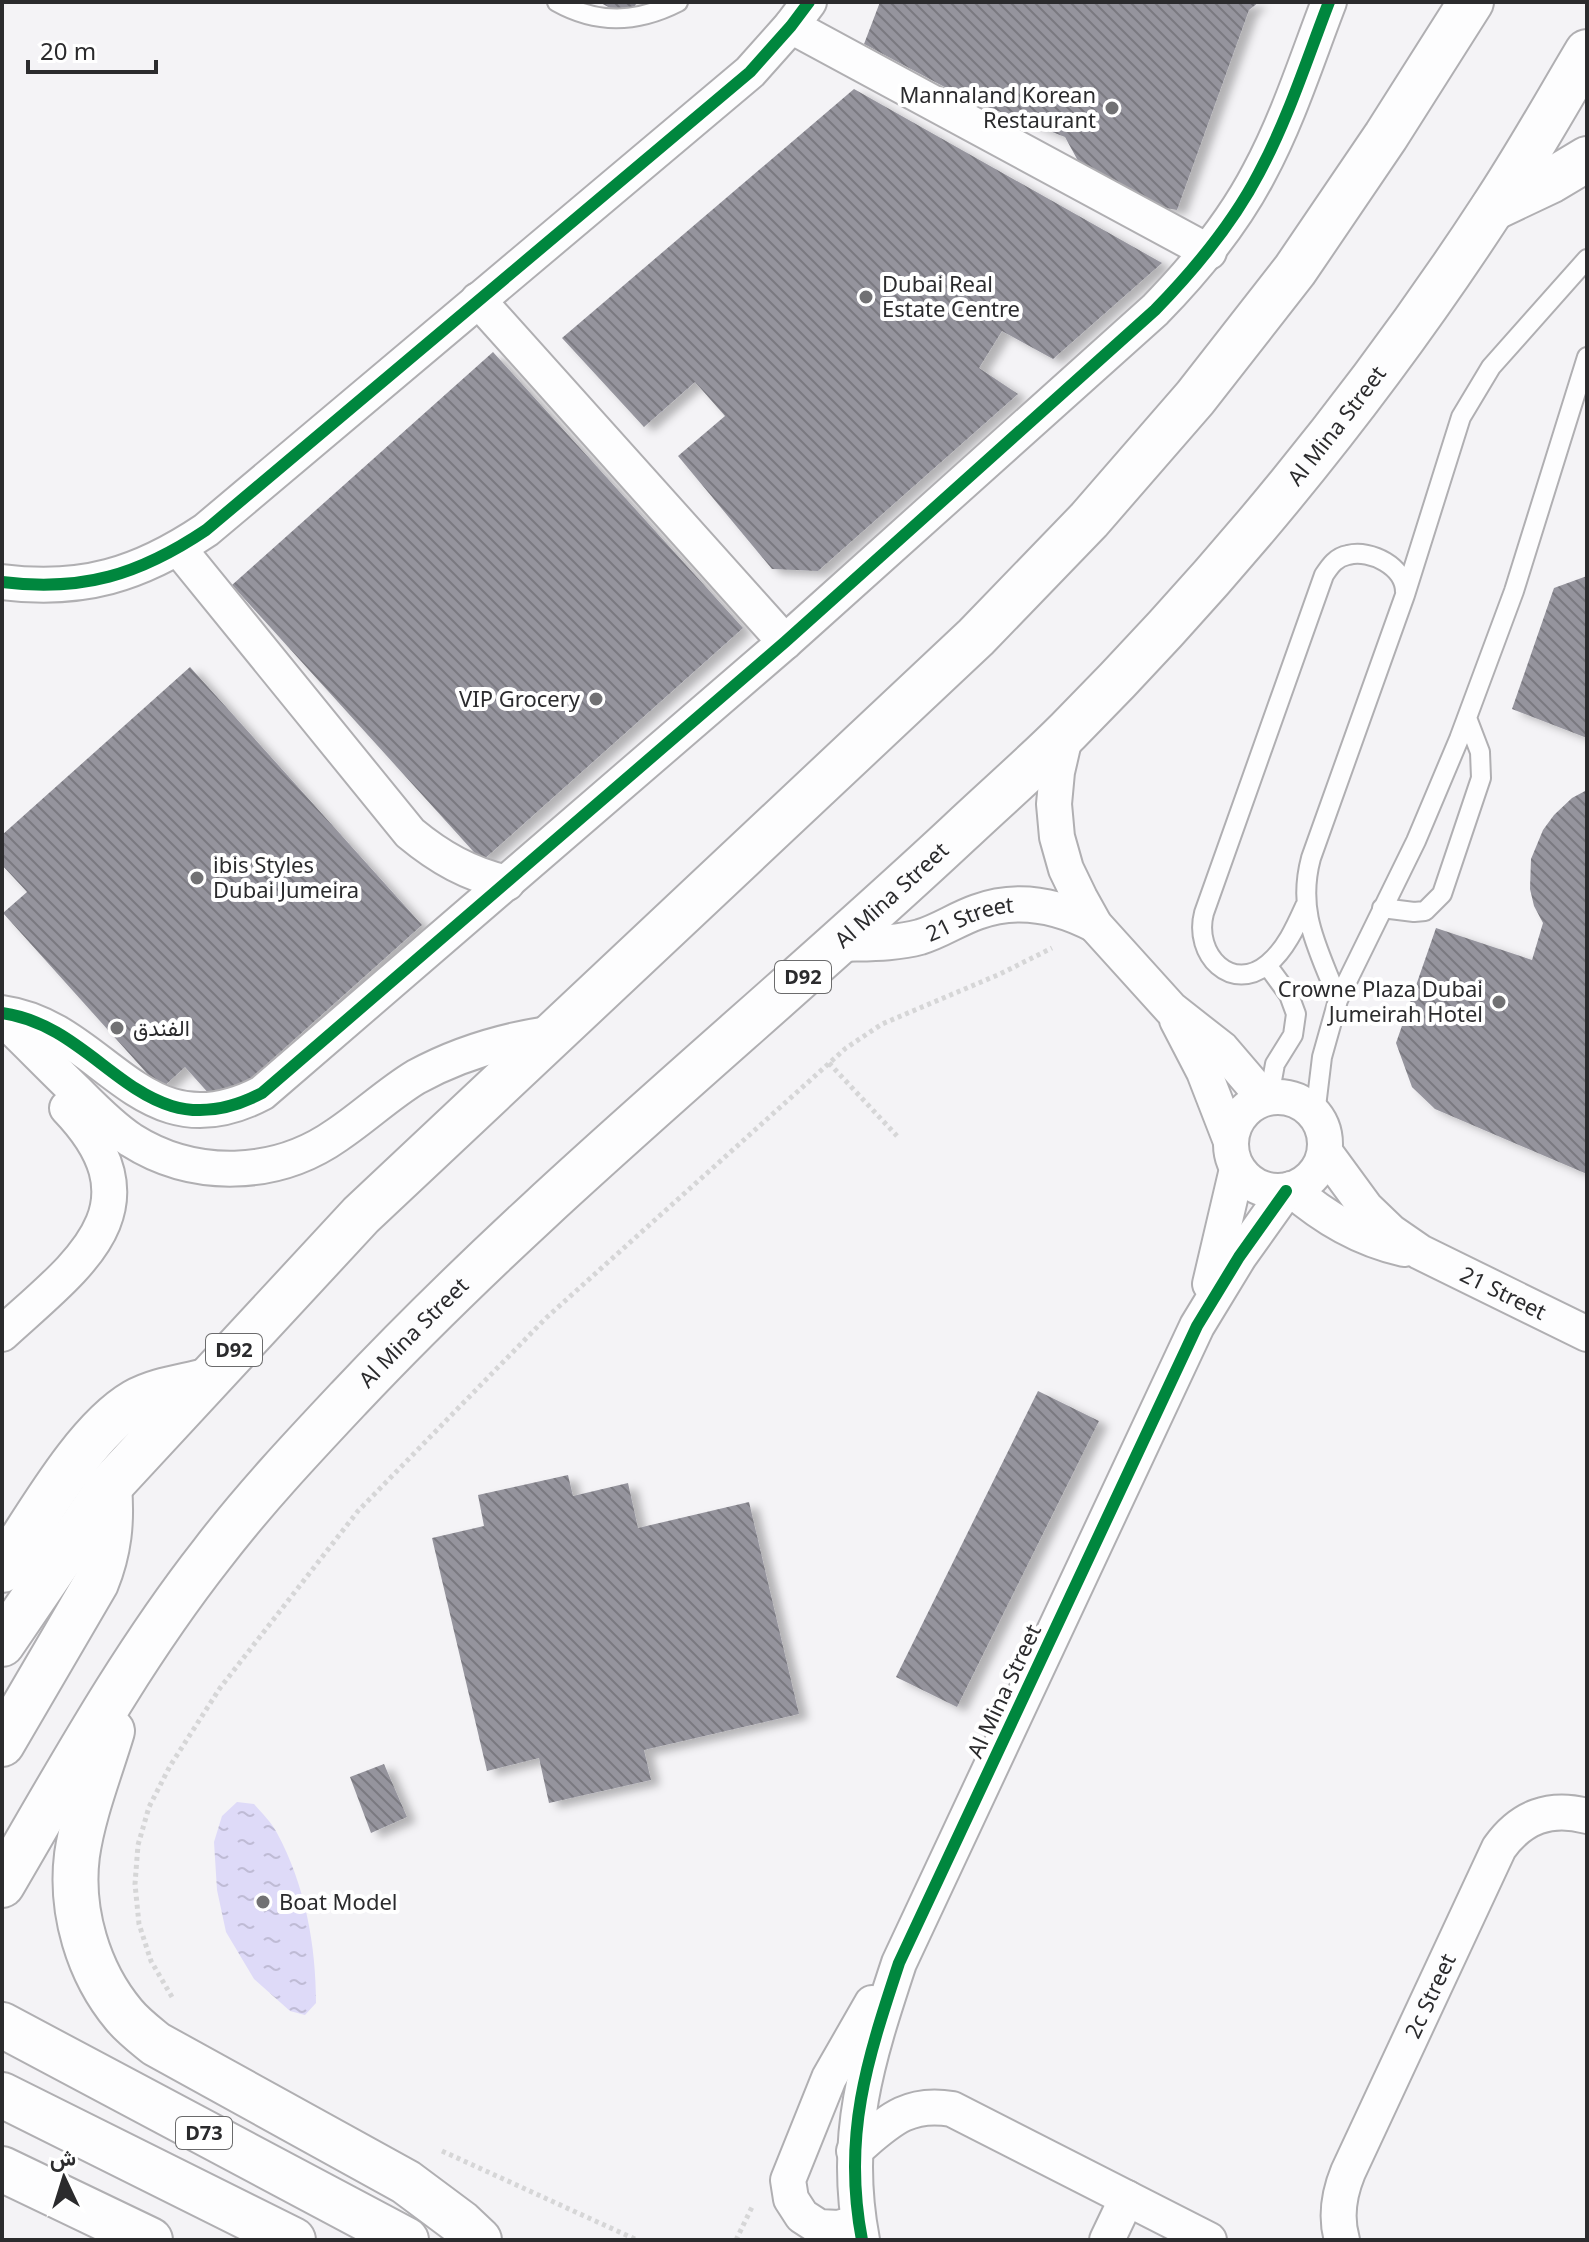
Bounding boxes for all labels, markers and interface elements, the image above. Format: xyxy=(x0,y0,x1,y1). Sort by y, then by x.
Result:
scale bar xyxy=(28,24,156,74)
text: 20 m xyxy=(40,34,96,67)
place label: Mannaland Korean Restaurant xyxy=(899,79,1096,134)
marker: Mannaland Korean Restaurant xyxy=(1103,99,1121,117)
place label: Dubai Real Estate Centre xyxy=(882,268,1020,323)
marker: Dubai Real Estate Centre xyxy=(857,288,875,306)
street label: Al Mina Street xyxy=(1280,359,1392,491)
place label: VIP Grocery xyxy=(459,683,581,713)
marker: VIP Grocery xyxy=(587,690,605,708)
street label: Al Mina Street xyxy=(827,835,954,954)
place label: ibis Styles Dubai Jumeira xyxy=(213,849,359,904)
marker: ibis Styles Dubai Jumeira xyxy=(188,869,206,887)
street label: 21 Street xyxy=(921,888,1015,948)
road number: D92 xyxy=(775,961,831,993)
place label: Crowne Plaza Dubai Jumeirah Hotel xyxy=(1278,973,1483,1028)
marker: Crowne Plaza Dubai Jumeirah Hotel xyxy=(1490,993,1508,1011)
place label: الفندق xyxy=(133,1012,190,1042)
marker: الفندق xyxy=(108,1019,126,1037)
street label: 21 Street xyxy=(1456,1258,1552,1326)
street label: Al Mina Street xyxy=(351,1270,474,1393)
road number: D92 xyxy=(206,1334,262,1366)
street label: Al Mina Street xyxy=(959,1619,1047,1762)
place label: Boat Model xyxy=(279,1886,398,1916)
marker: Boat Model xyxy=(254,1893,272,1911)
street label: 2c Street xyxy=(1397,1948,1462,2043)
road number: D73 xyxy=(176,2117,232,2149)
north arrow xyxy=(24,2138,104,2218)
text: ش xyxy=(48,2141,77,2173)

